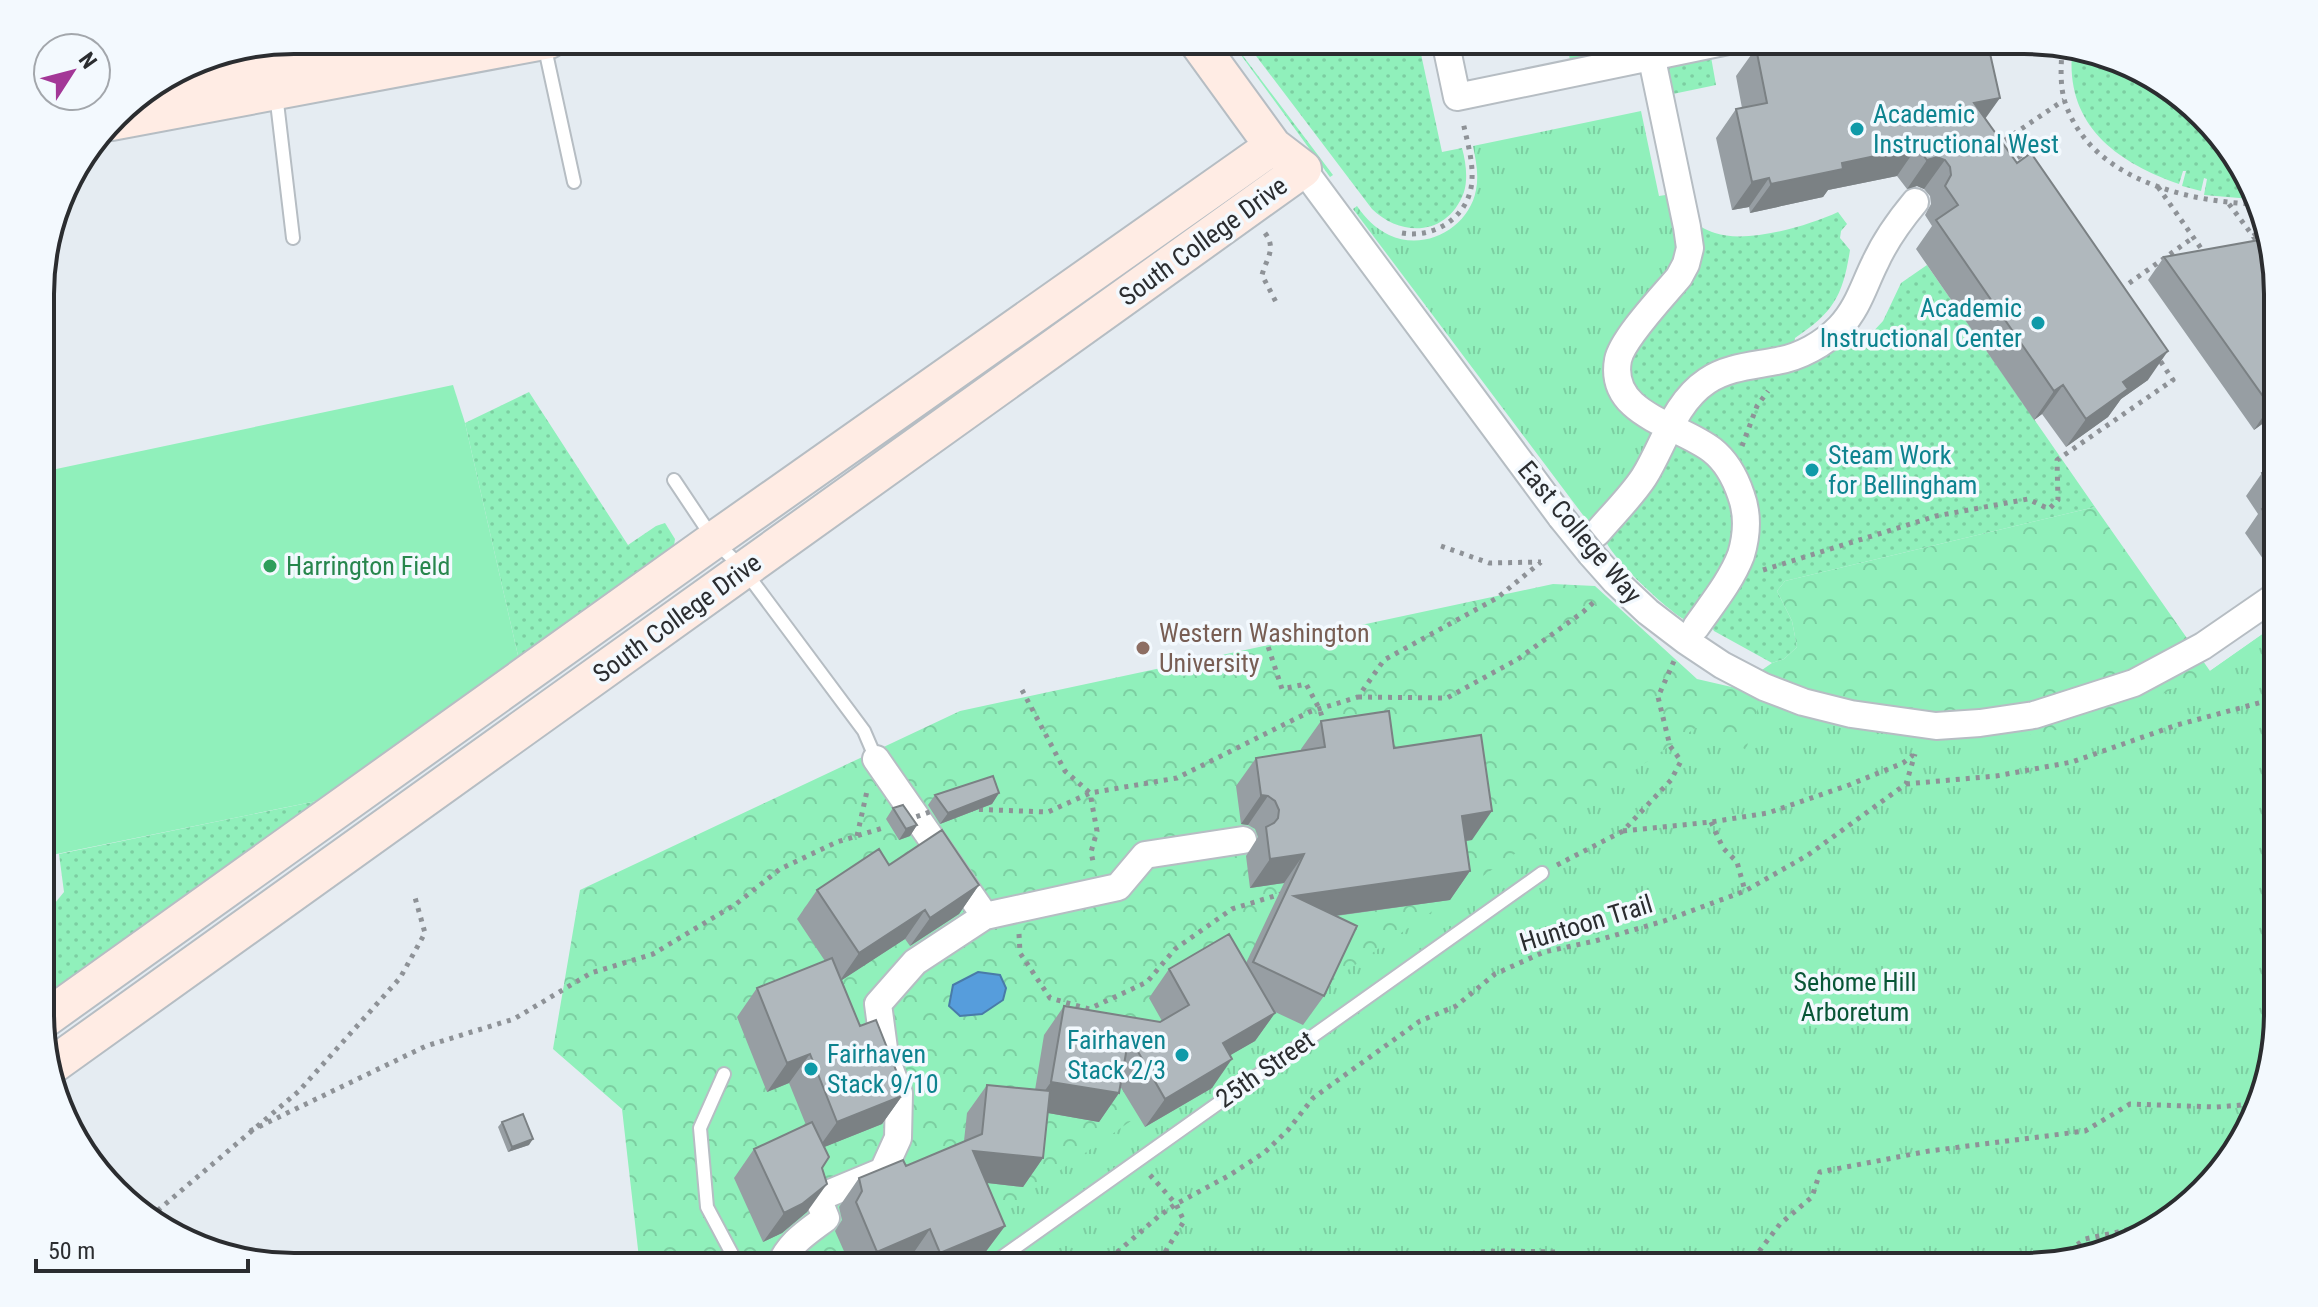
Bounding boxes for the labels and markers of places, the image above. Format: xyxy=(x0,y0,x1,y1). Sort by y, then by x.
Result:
place label: Academic Instructional West xyxy=(1873,99,2059,159)
marker: Academic Instructional West xyxy=(1848,120,1866,138)
place label: Academic Instructional Center xyxy=(1820,293,2022,353)
marker: Academic Instructional Center xyxy=(2029,314,2047,332)
place label: Steam Work for Bellingham xyxy=(1828,440,1977,500)
marker: Steam Work for Bellingham xyxy=(1803,461,1821,479)
place label: Harrington Field xyxy=(286,551,450,581)
marker: Harrington Field xyxy=(261,557,279,575)
place label: Western Washington University xyxy=(1159,618,1370,678)
marker: Western Washington University xyxy=(1134,639,1152,657)
place label: Fairhaven Stack 2/3 xyxy=(1067,1025,1166,1085)
place label: Fairhaven Stack 9/10 xyxy=(827,1039,938,1099)
marker: Fairhaven Stack 2/3 xyxy=(1173,1046,1191,1064)
marker: Fairhaven Stack 9/10 xyxy=(802,1060,820,1078)

